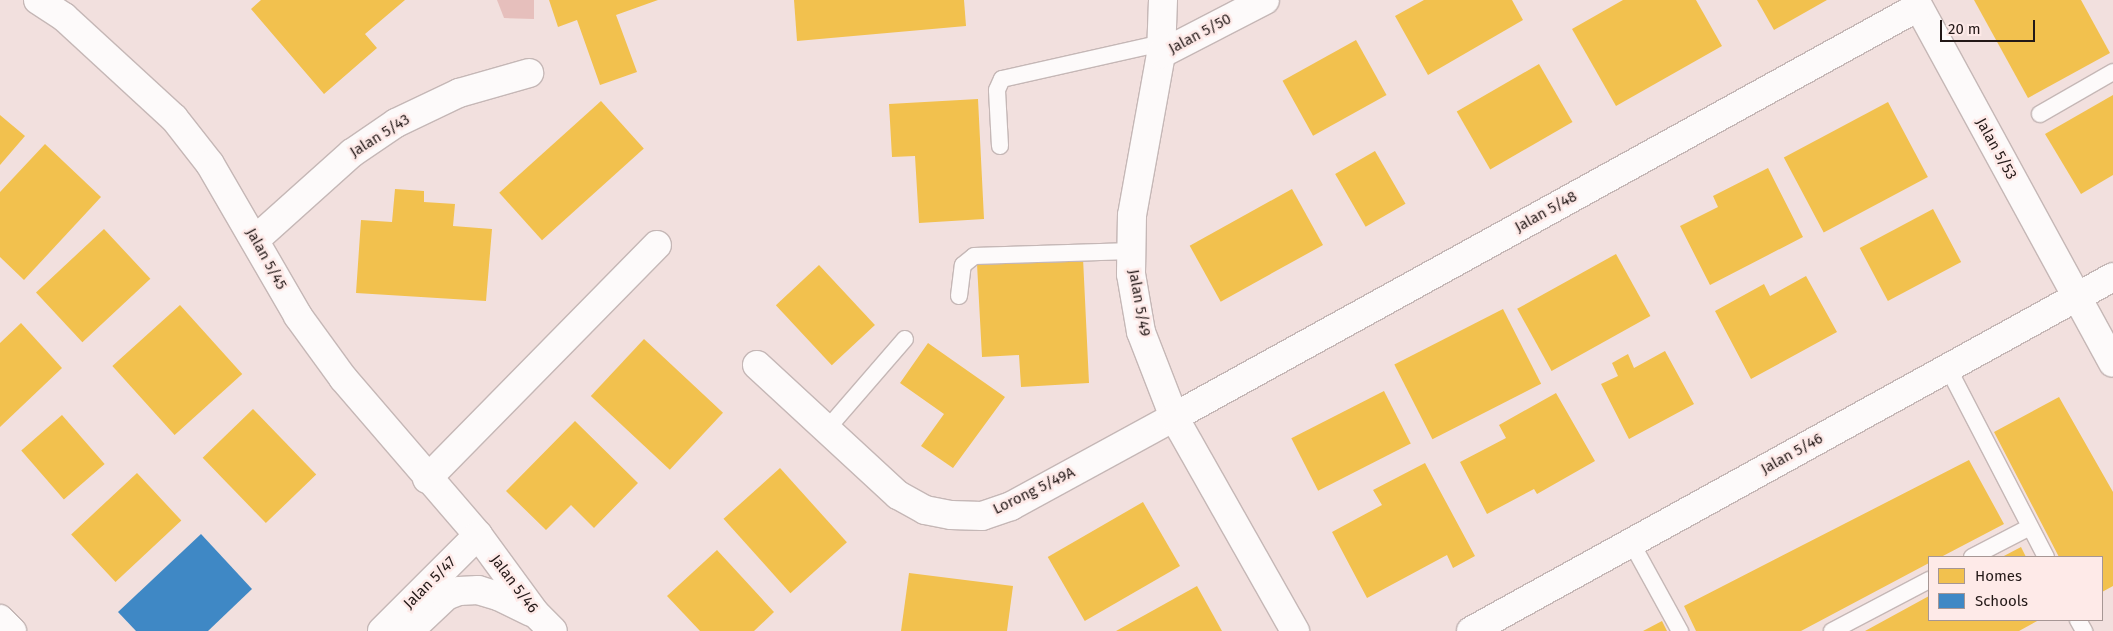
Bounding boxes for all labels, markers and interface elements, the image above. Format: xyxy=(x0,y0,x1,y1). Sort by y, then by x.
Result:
street label: Jalan 5/50 xyxy=(1166,10,1234,58)
scale bar xyxy=(1943,10,2038,42)
text: 20 m xyxy=(1948,20,1981,38)
street label: Jalan 5/43 xyxy=(347,111,413,161)
street label: Jalan 5/53 xyxy=(1972,115,2020,183)
street label: Jalan 5/48 xyxy=(1512,188,1580,236)
street label: Jalan 5/45 xyxy=(242,225,290,293)
street label: Jalan 5/49 xyxy=(1124,268,1154,338)
street label: Jalan 5/46 xyxy=(1758,430,1826,478)
street label: Lorong 5/49A xyxy=(990,463,1078,519)
street label: Jalan 5/46 xyxy=(486,551,542,617)
street label: Jalan 5/47 xyxy=(400,553,460,613)
legend xyxy=(1928,556,2103,621)
text: Homes xyxy=(1975,567,2022,585)
text: Schools xyxy=(1975,592,2028,610)

